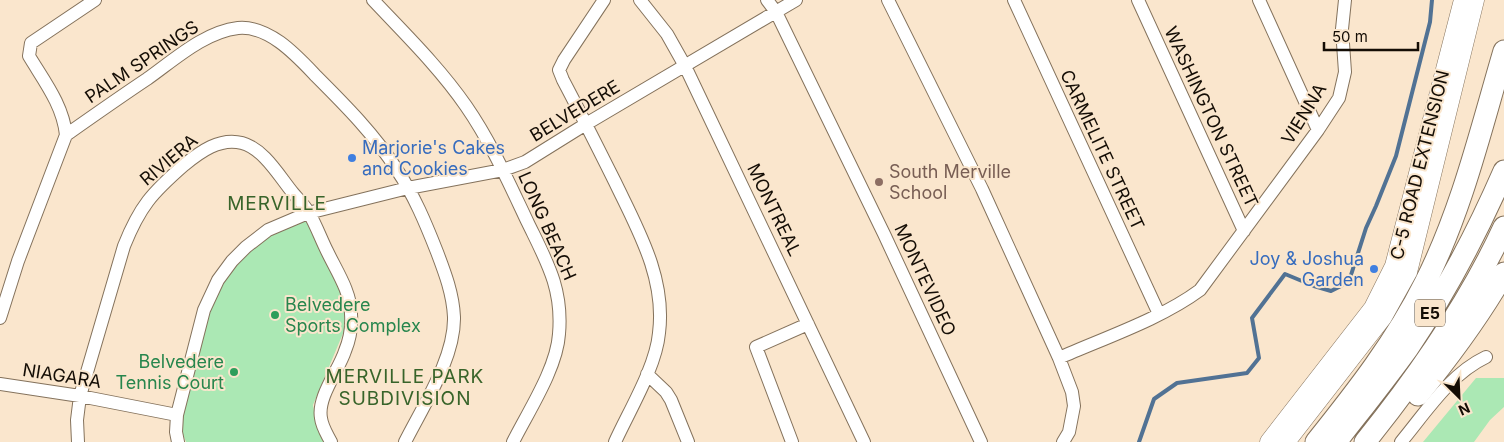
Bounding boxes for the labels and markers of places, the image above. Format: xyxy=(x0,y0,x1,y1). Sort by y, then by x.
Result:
place label: Marjorie's Cakes and Cookies xyxy=(362,137,505,179)
marker: Marjorie's Cakes and Cookies xyxy=(346,152,358,164)
place label: South Merville School xyxy=(889,161,1011,203)
marker: South Merville School xyxy=(873,176,885,188)
place label: Joy & Joshua Garden xyxy=(1249,248,1364,290)
marker: Joy & Joshua Garden xyxy=(1368,263,1380,275)
place label: Belvedere Sports Complex xyxy=(285,294,421,336)
marker: Belvedere Sports Complex xyxy=(269,309,281,321)
place label: Belvedere Tennis Court xyxy=(116,351,224,393)
marker: Belvedere Tennis Court xyxy=(228,366,240,378)

